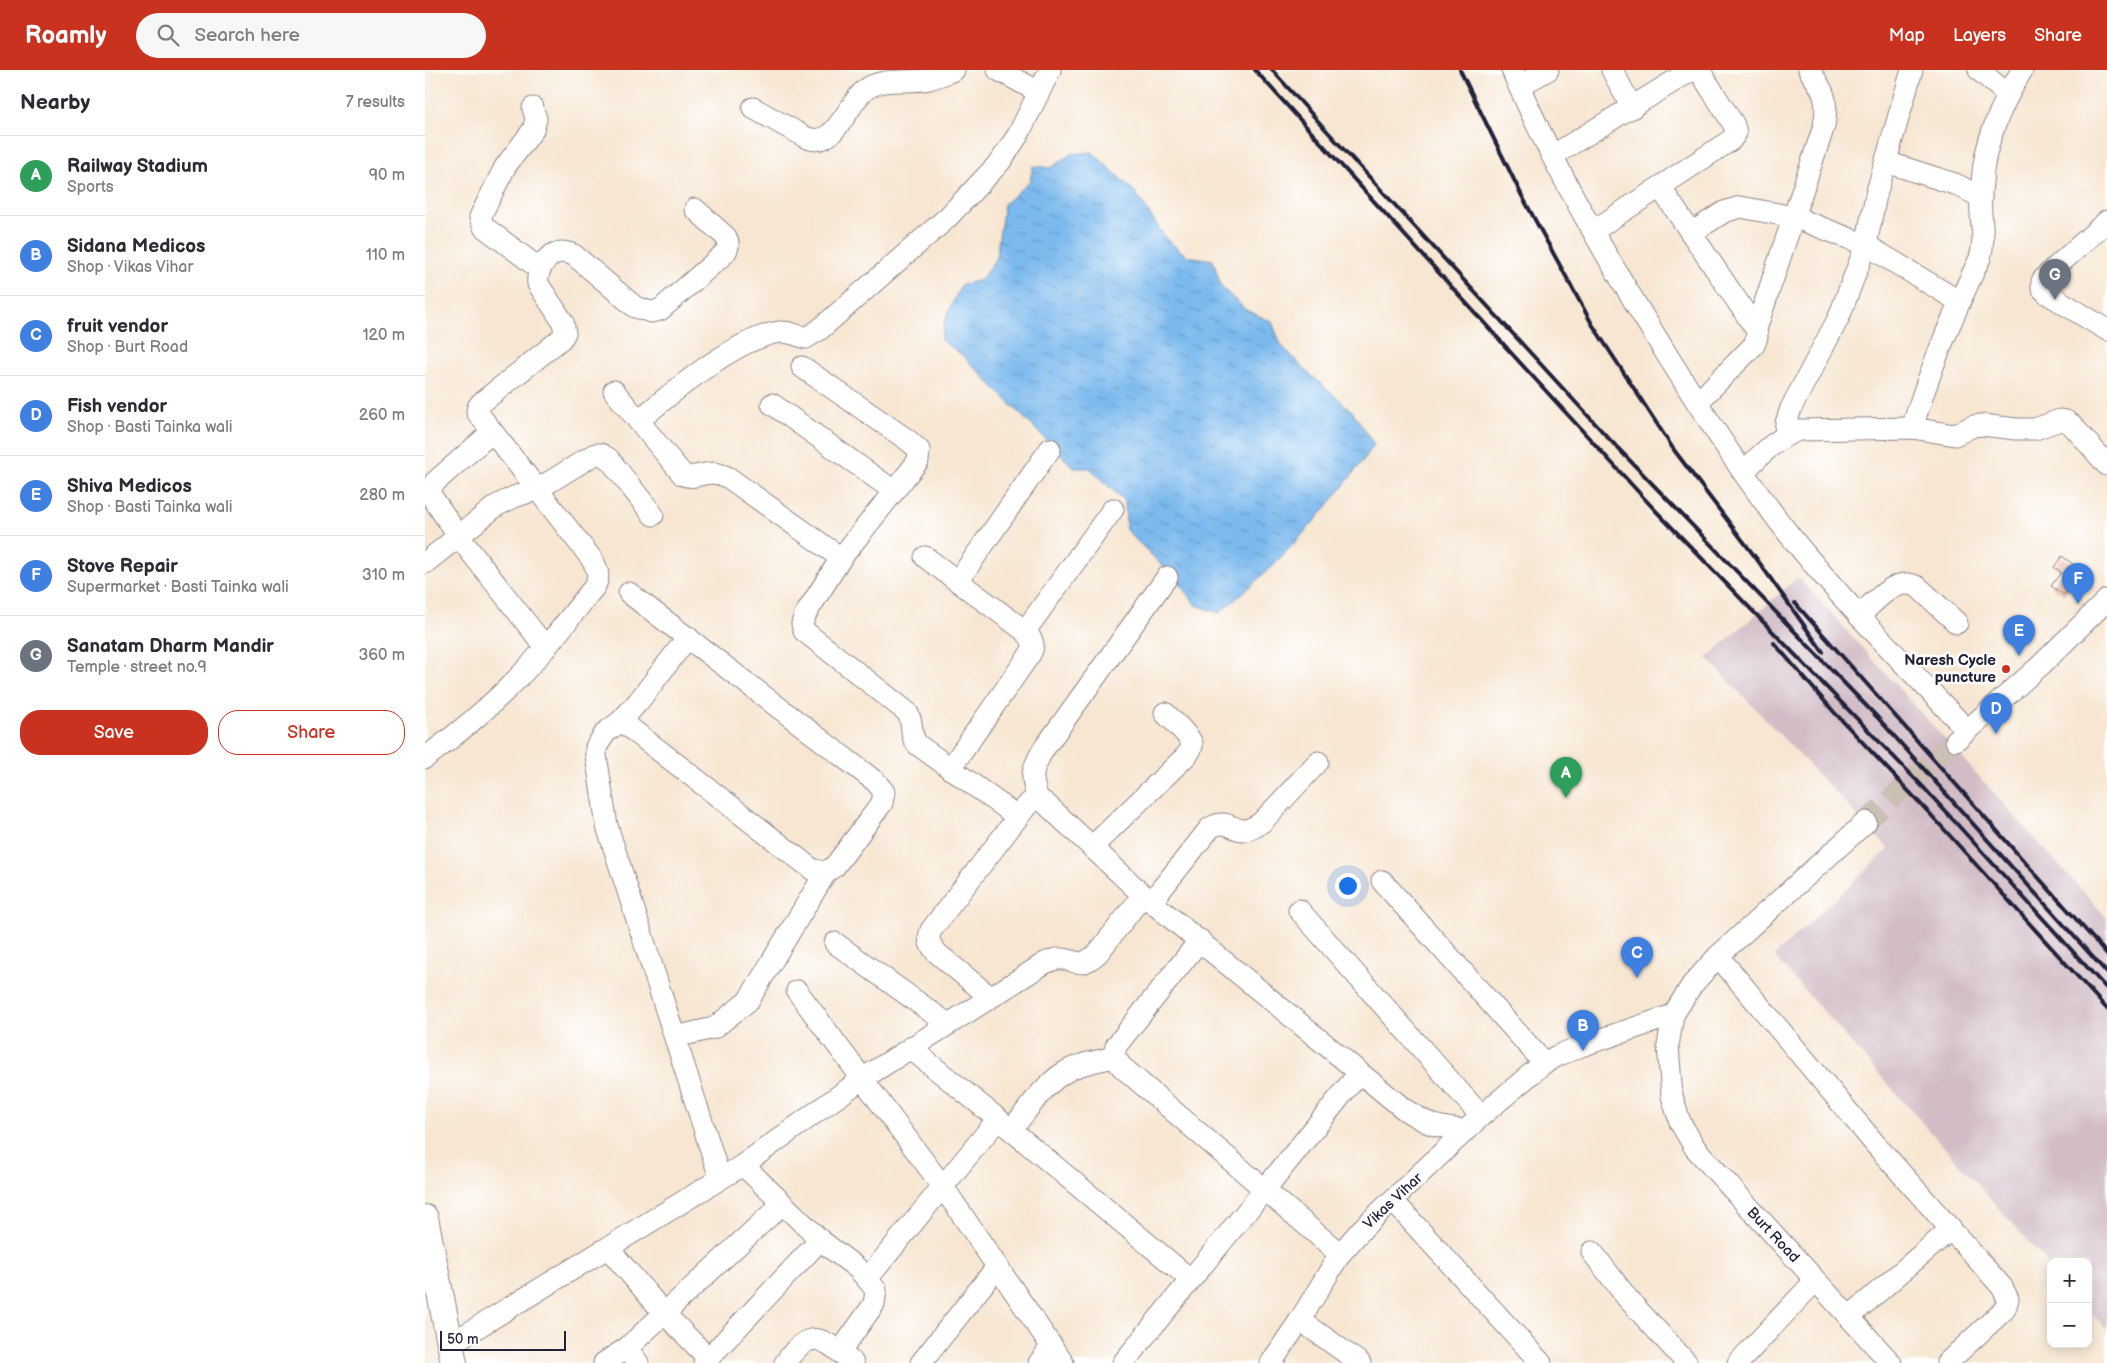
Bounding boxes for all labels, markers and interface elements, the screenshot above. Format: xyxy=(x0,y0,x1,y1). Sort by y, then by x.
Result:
search box xyxy=(136,13,486,58)
text: Roamly xyxy=(25,21,106,50)
icon: search xyxy=(154,21,182,49)
text: Search here xyxy=(194,24,300,47)
text: Map xyxy=(1889,25,1925,46)
text: Layers xyxy=(1953,25,2006,46)
text: Share xyxy=(2034,25,2082,46)
text: Nearby xyxy=(20,90,90,115)
text: 7 results xyxy=(346,93,405,112)
text: Railway Stadium xyxy=(67,155,208,178)
text: A xyxy=(31,166,41,185)
text: 90 m xyxy=(369,166,405,185)
text: Sports xyxy=(67,178,114,197)
text: Sidana Medicos xyxy=(67,235,205,258)
text: B xyxy=(30,246,42,265)
text: 110 m xyxy=(366,246,405,265)
text: Shop · Vikas Vihar xyxy=(67,258,193,277)
pin: G xyxy=(2039,259,2071,300)
text: fruit vendor xyxy=(67,315,168,338)
text: C xyxy=(30,326,42,345)
text: 120 m xyxy=(362,326,405,345)
text: Shop · Burt Road xyxy=(67,338,188,357)
text: Fish vendor xyxy=(67,395,167,418)
text: D xyxy=(30,406,42,425)
text: 260 m xyxy=(359,406,405,425)
text: Shop · Basti Tainka wali xyxy=(67,418,232,437)
text: Shiva Medicos xyxy=(67,475,192,498)
text: E xyxy=(31,486,41,505)
text: 280 m xyxy=(359,486,405,505)
text: Shop · Basti Tainka wali xyxy=(67,498,232,517)
text: Stove Repair xyxy=(67,555,178,578)
pin: F xyxy=(2062,563,2094,604)
text: F xyxy=(31,566,41,585)
text: 310 m xyxy=(362,566,405,585)
text: Supermarket · Basti Tainka wali xyxy=(67,578,289,597)
pin: E xyxy=(2003,615,2035,656)
text: Sanatam Dharm Mandir xyxy=(67,635,274,658)
text: G xyxy=(30,646,42,665)
text: 360 m xyxy=(358,646,405,665)
place label: Naresh Cycle puncture xyxy=(1904,651,1996,687)
text: Temple · street no.9 xyxy=(67,658,207,677)
marker: Naresh Cycle puncture xyxy=(2000,663,2012,675)
pin: D xyxy=(1980,693,2012,734)
button: Save xyxy=(20,710,208,755)
button: Share xyxy=(218,710,405,755)
pin: A xyxy=(1550,757,1582,798)
your location xyxy=(1335,873,1361,899)
pin: C xyxy=(1621,937,1653,978)
pin: B xyxy=(1567,1010,1599,1051)
street label: Vikas Vihar xyxy=(1359,1168,1427,1233)
street label: Burt Road xyxy=(1742,1203,1804,1267)
map controls xyxy=(2047,1258,2092,1348)
button: + xyxy=(2047,1258,2092,1303)
button: − xyxy=(2047,1303,2092,1348)
scale bar xyxy=(440,1328,566,1351)
text: 50 m xyxy=(447,1331,479,1348)

